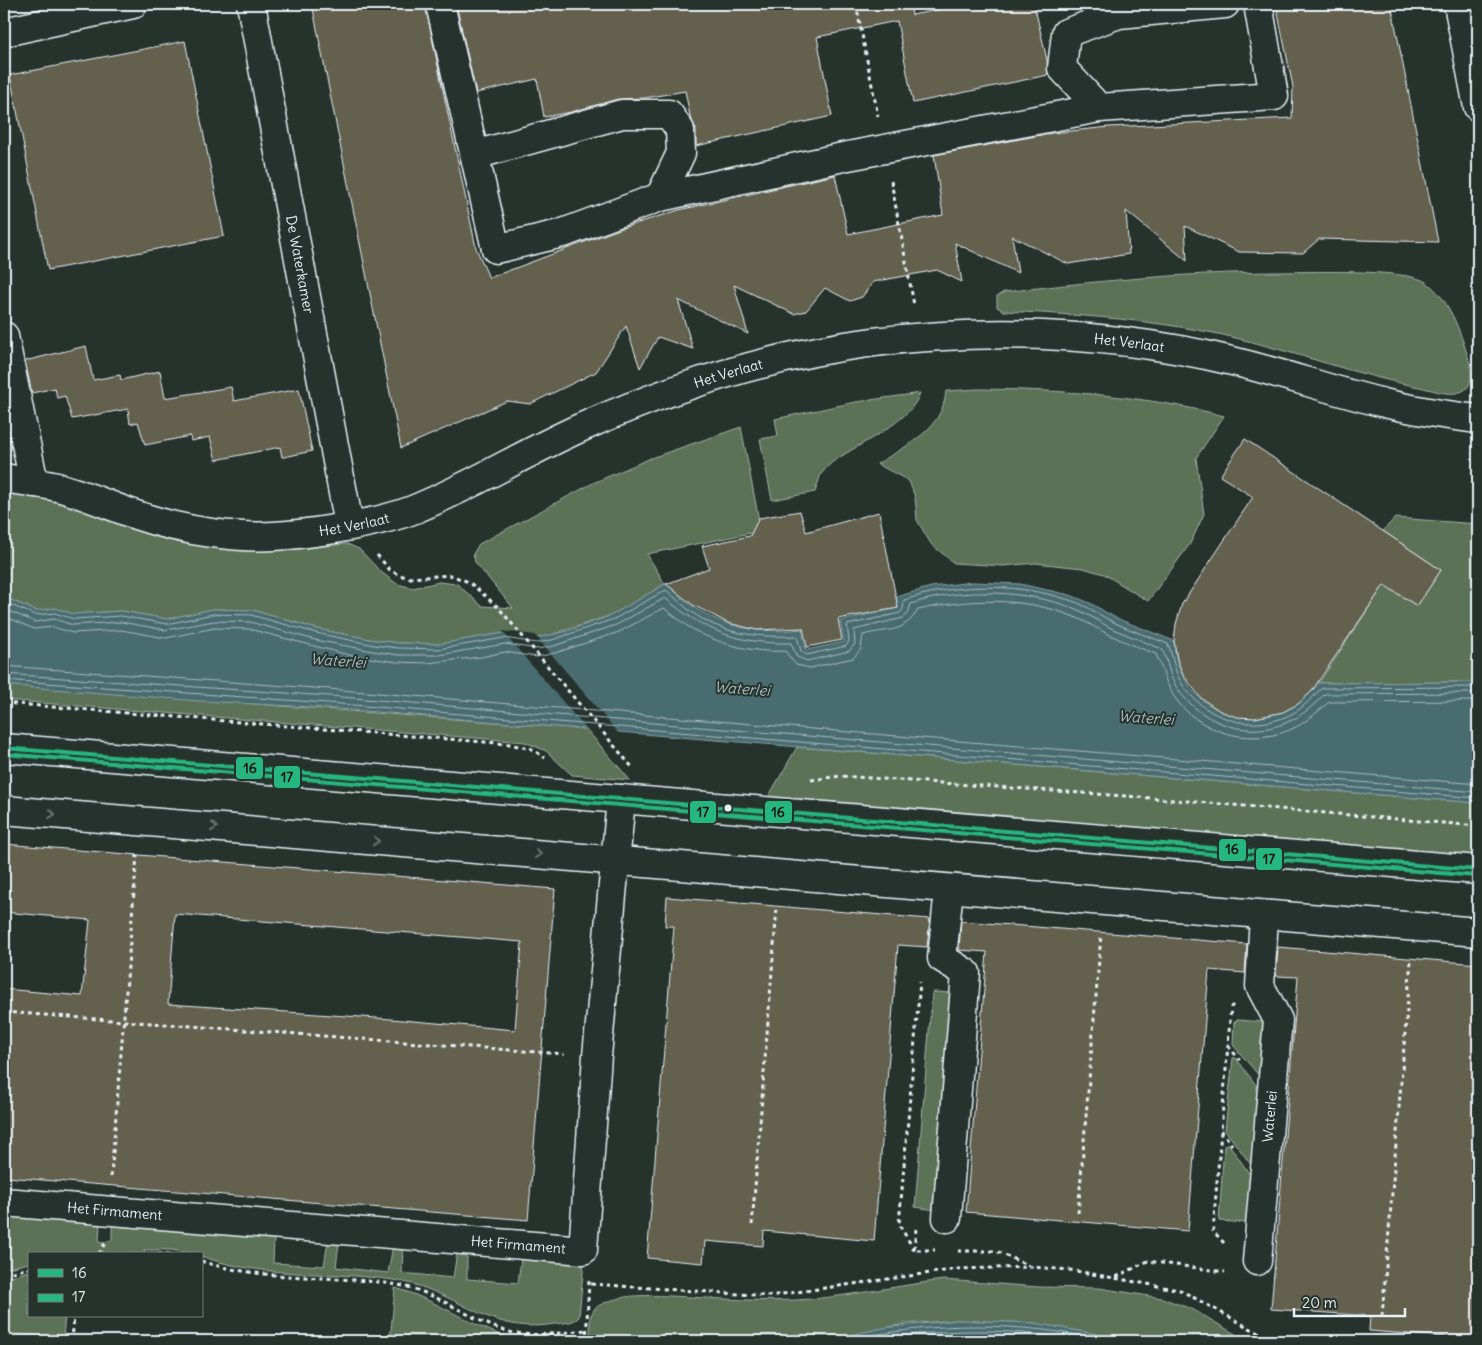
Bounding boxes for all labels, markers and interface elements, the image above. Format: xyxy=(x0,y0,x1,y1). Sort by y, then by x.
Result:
street label: De Waterkamer xyxy=(282,214,318,315)
street label: Het Verlaat xyxy=(1093,330,1166,356)
street label: Het Verlaat xyxy=(692,355,765,392)
street label: Het Verlaat xyxy=(318,509,391,540)
water label: Waterlei xyxy=(310,649,368,672)
water label: Waterlei xyxy=(714,677,772,700)
water label: Waterlei xyxy=(1118,706,1176,729)
line badge: 16 xyxy=(235,756,264,780)
text: 16 xyxy=(243,759,257,777)
line badge: 17 xyxy=(273,765,301,789)
text: 17 xyxy=(281,768,293,786)
line badge: 17 xyxy=(689,800,717,824)
line badge: 16 xyxy=(764,800,793,824)
text: 17 xyxy=(697,803,709,821)
unlabelled marker xyxy=(723,803,733,813)
text: 16 xyxy=(771,803,785,821)
one-way arrow xyxy=(49,808,57,819)
one-way arrow xyxy=(211,822,219,833)
one-way arrow xyxy=(373,835,381,846)
line badge: 16 xyxy=(1218,838,1247,862)
text: 16 xyxy=(1225,840,1239,858)
line badge: 17 xyxy=(1255,847,1283,871)
one-way arrow xyxy=(534,848,542,859)
text: 17 xyxy=(1263,850,1275,868)
street label: Waterlei xyxy=(1258,1090,1281,1143)
street label: Het Firmament xyxy=(66,1198,163,1224)
street label: Het Firmament xyxy=(470,1232,567,1258)
legend xyxy=(28,1252,202,1318)
text: 16 xyxy=(72,1263,87,1282)
scale bar xyxy=(1294,1285,1406,1317)
text: 17 xyxy=(72,1287,85,1306)
text: 20 m xyxy=(1302,1293,1337,1312)

